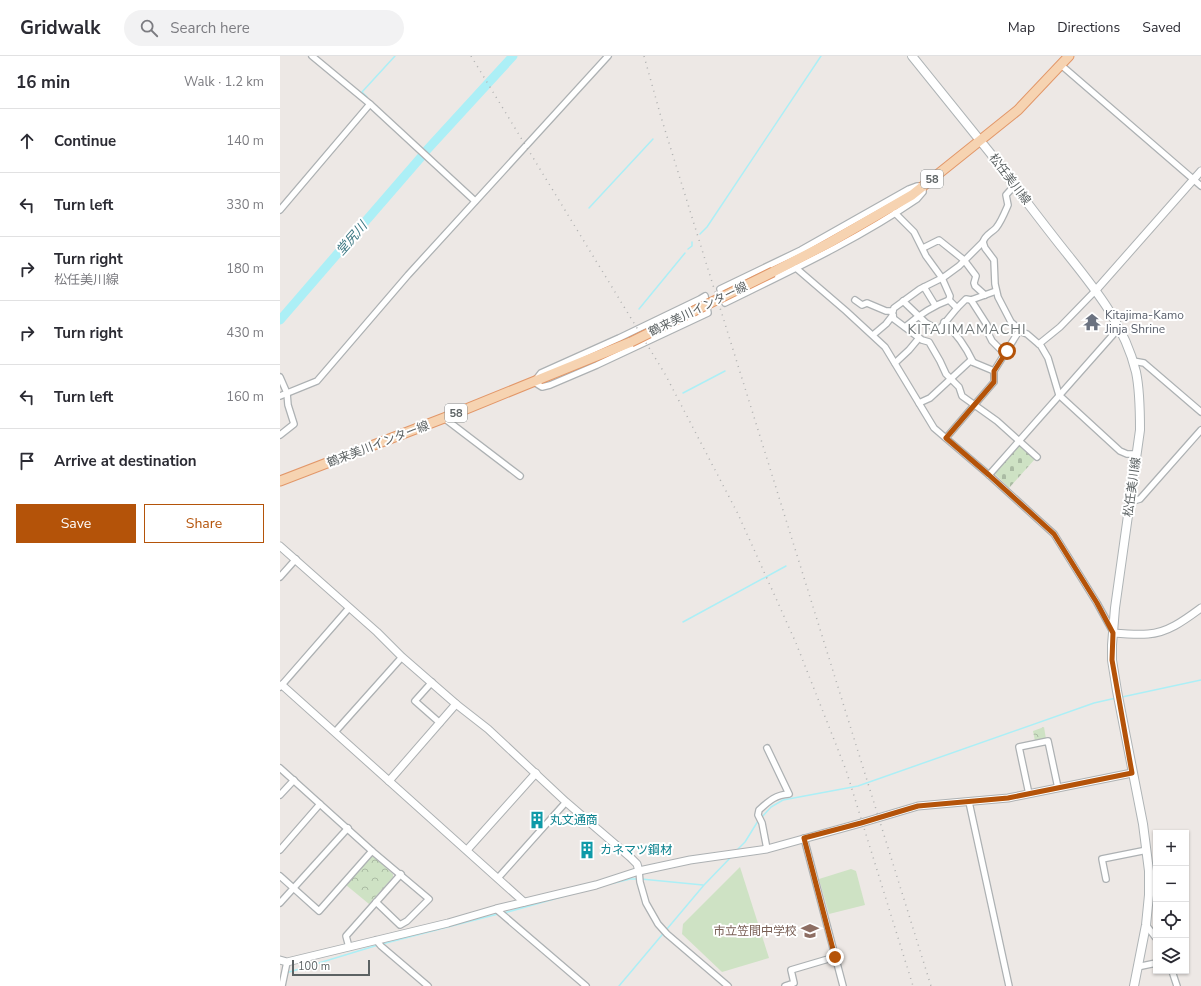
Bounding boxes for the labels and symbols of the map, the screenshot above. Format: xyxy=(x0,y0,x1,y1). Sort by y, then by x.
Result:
street label: 松任美川線 xyxy=(986,150,1034,208)
road number: 58 xyxy=(921,170,943,188)
water label: 堂尻川 xyxy=(332,217,373,259)
street label: 鶴来美川インター線 xyxy=(646,278,750,340)
place label: Kitajima-Kamo Jinja Shrine xyxy=(1104,307,1184,337)
temple icon: Kitajima-Kamo Jinja Shrine xyxy=(1082,312,1102,332)
district label: KITAJIMAMACHI xyxy=(907,320,1027,339)
route start xyxy=(998,342,1016,360)
road number: 58 xyxy=(445,404,467,422)
street label: 鶴来美川インター線 xyxy=(325,417,431,471)
street label: 松任美川線 xyxy=(1120,456,1144,518)
building icon: 丸文通商 xyxy=(527,810,547,830)
place label: 丸文通商 xyxy=(550,812,598,828)
building icon: カネマツ鋼材 xyxy=(577,840,597,860)
place label: カネマツ鋼材 xyxy=(600,842,672,858)
school or university icon: 市立笠間中学校 xyxy=(800,921,820,941)
place label: 市立笠間中学校 xyxy=(713,923,797,939)
route end xyxy=(826,948,844,966)
scale bar xyxy=(292,958,370,977)

